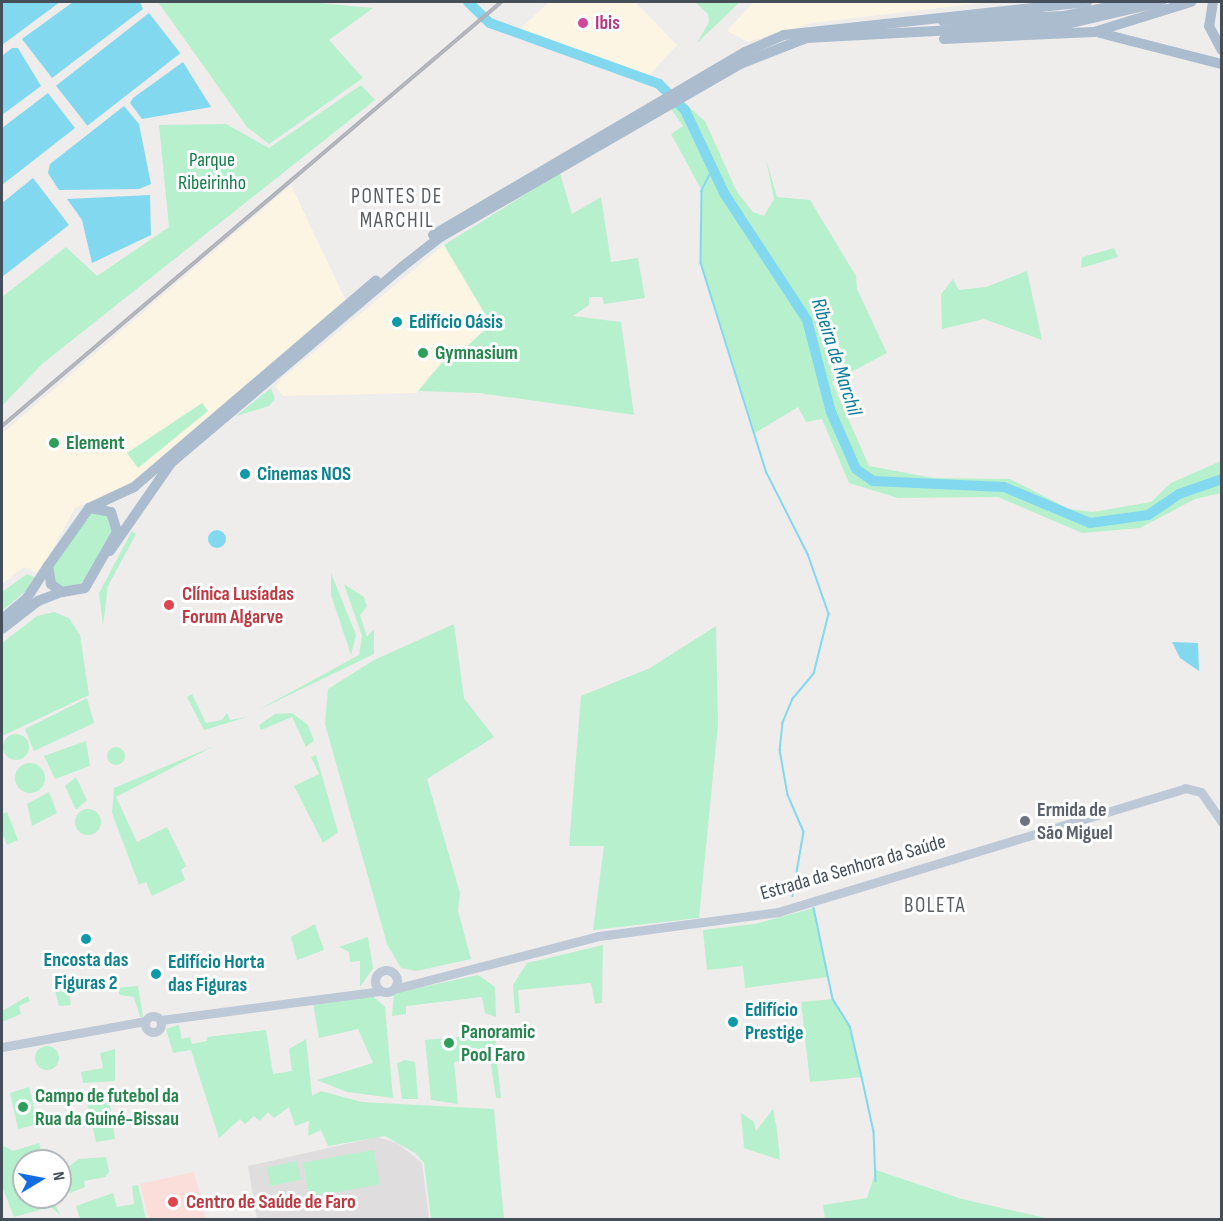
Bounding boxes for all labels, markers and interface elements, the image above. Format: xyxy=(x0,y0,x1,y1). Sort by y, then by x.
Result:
place label: Ibis xyxy=(595,11,620,35)
marker: Ibis xyxy=(576,16,590,30)
park label: Parque Ribeirinho xyxy=(178,148,246,195)
district label: PONTES DE MARCHIL xyxy=(351,184,443,234)
water label: Ribeira de Marchil xyxy=(805,295,867,419)
place label: Edifício Oásis xyxy=(409,310,503,334)
marker: Edifício Oásis xyxy=(390,315,404,329)
place label: Gymnasium xyxy=(435,341,518,365)
marker: Gymnasium xyxy=(416,346,430,360)
place label: Element xyxy=(66,431,125,455)
marker: Element xyxy=(47,436,61,450)
place label: Cinemas NOS xyxy=(257,462,351,486)
marker: Cinemas NOS xyxy=(238,467,252,481)
place label: Clínica Lusíadas Forum Algarve xyxy=(182,582,294,629)
marker: Clínica Lusíadas Forum Algarve xyxy=(160,596,178,614)
place label: Ermida de São Miguel xyxy=(1037,798,1112,845)
marker: Ermida de São Miguel xyxy=(1018,814,1032,828)
street label: Estrada da Senhora da Saúde xyxy=(758,830,948,906)
district label: BOLETA xyxy=(904,893,966,919)
marker: Encosta das Figuras 2 xyxy=(79,932,93,946)
place label: Encosta das Figuras 2 xyxy=(44,948,128,995)
place label: Edifício Horta das Figuras xyxy=(168,951,265,998)
marker: Edifício Horta das Figuras xyxy=(149,967,163,981)
place label: Edifício Prestige xyxy=(745,999,804,1046)
marker: Edifício Prestige xyxy=(726,1015,740,1029)
place label: Panoramic Pool Faro xyxy=(461,1020,535,1067)
marker: Panoramic Pool Faro xyxy=(442,1036,456,1050)
place label: Campo de futebol da Rua da Guiné-Bissau xyxy=(35,1084,179,1131)
marker: Campo de futebol da Rua da Guiné-Bissau xyxy=(16,1100,30,1114)
north arrow xyxy=(12,1149,72,1209)
text: N xyxy=(48,1170,68,1182)
place label: Centro de Saúde de Faro xyxy=(186,1190,356,1214)
marker: Centro de Saúde de Faro xyxy=(164,1193,182,1211)

